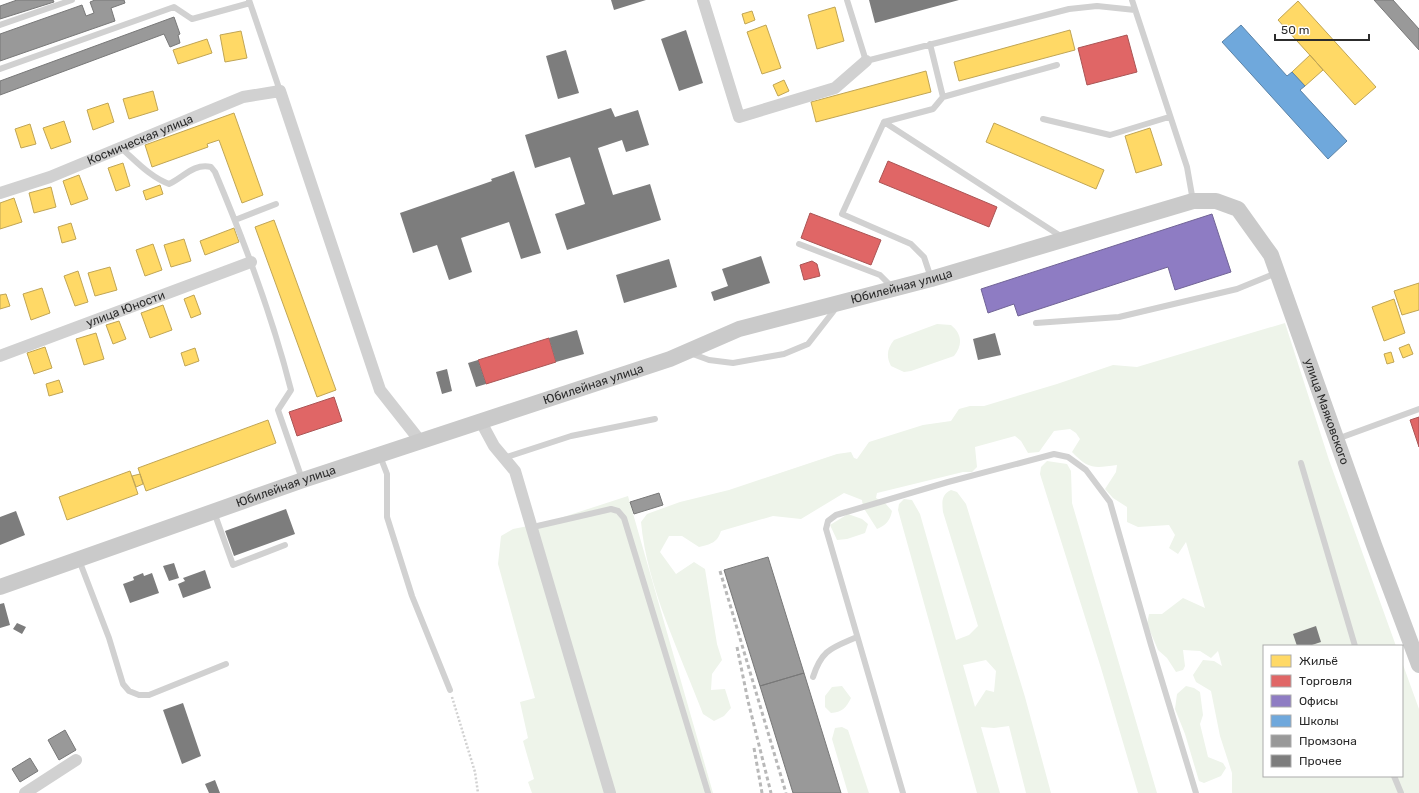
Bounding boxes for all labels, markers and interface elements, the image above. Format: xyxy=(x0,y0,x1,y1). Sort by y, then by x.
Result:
scale bar xyxy=(1275,16,1369,42)
text: 50 m xyxy=(1281,23,1309,37)
street label: Космическая улица xyxy=(85,111,195,168)
street label: Юбилейная улица xyxy=(849,266,954,307)
street label: улица Юности xyxy=(84,288,167,330)
street label: улица Маяковского xyxy=(1301,357,1352,467)
street label: Юбилейная улица xyxy=(541,361,645,407)
street label: Юбилейная улица xyxy=(234,463,338,510)
legend xyxy=(1263,645,1403,777)
text: Жильё xyxy=(1299,654,1338,668)
text: Торговля xyxy=(1299,674,1352,688)
text: Офисы xyxy=(1299,694,1338,708)
text: Школы xyxy=(1299,714,1339,728)
text: Промзона xyxy=(1299,734,1357,748)
text: Прочее xyxy=(1299,754,1342,768)

